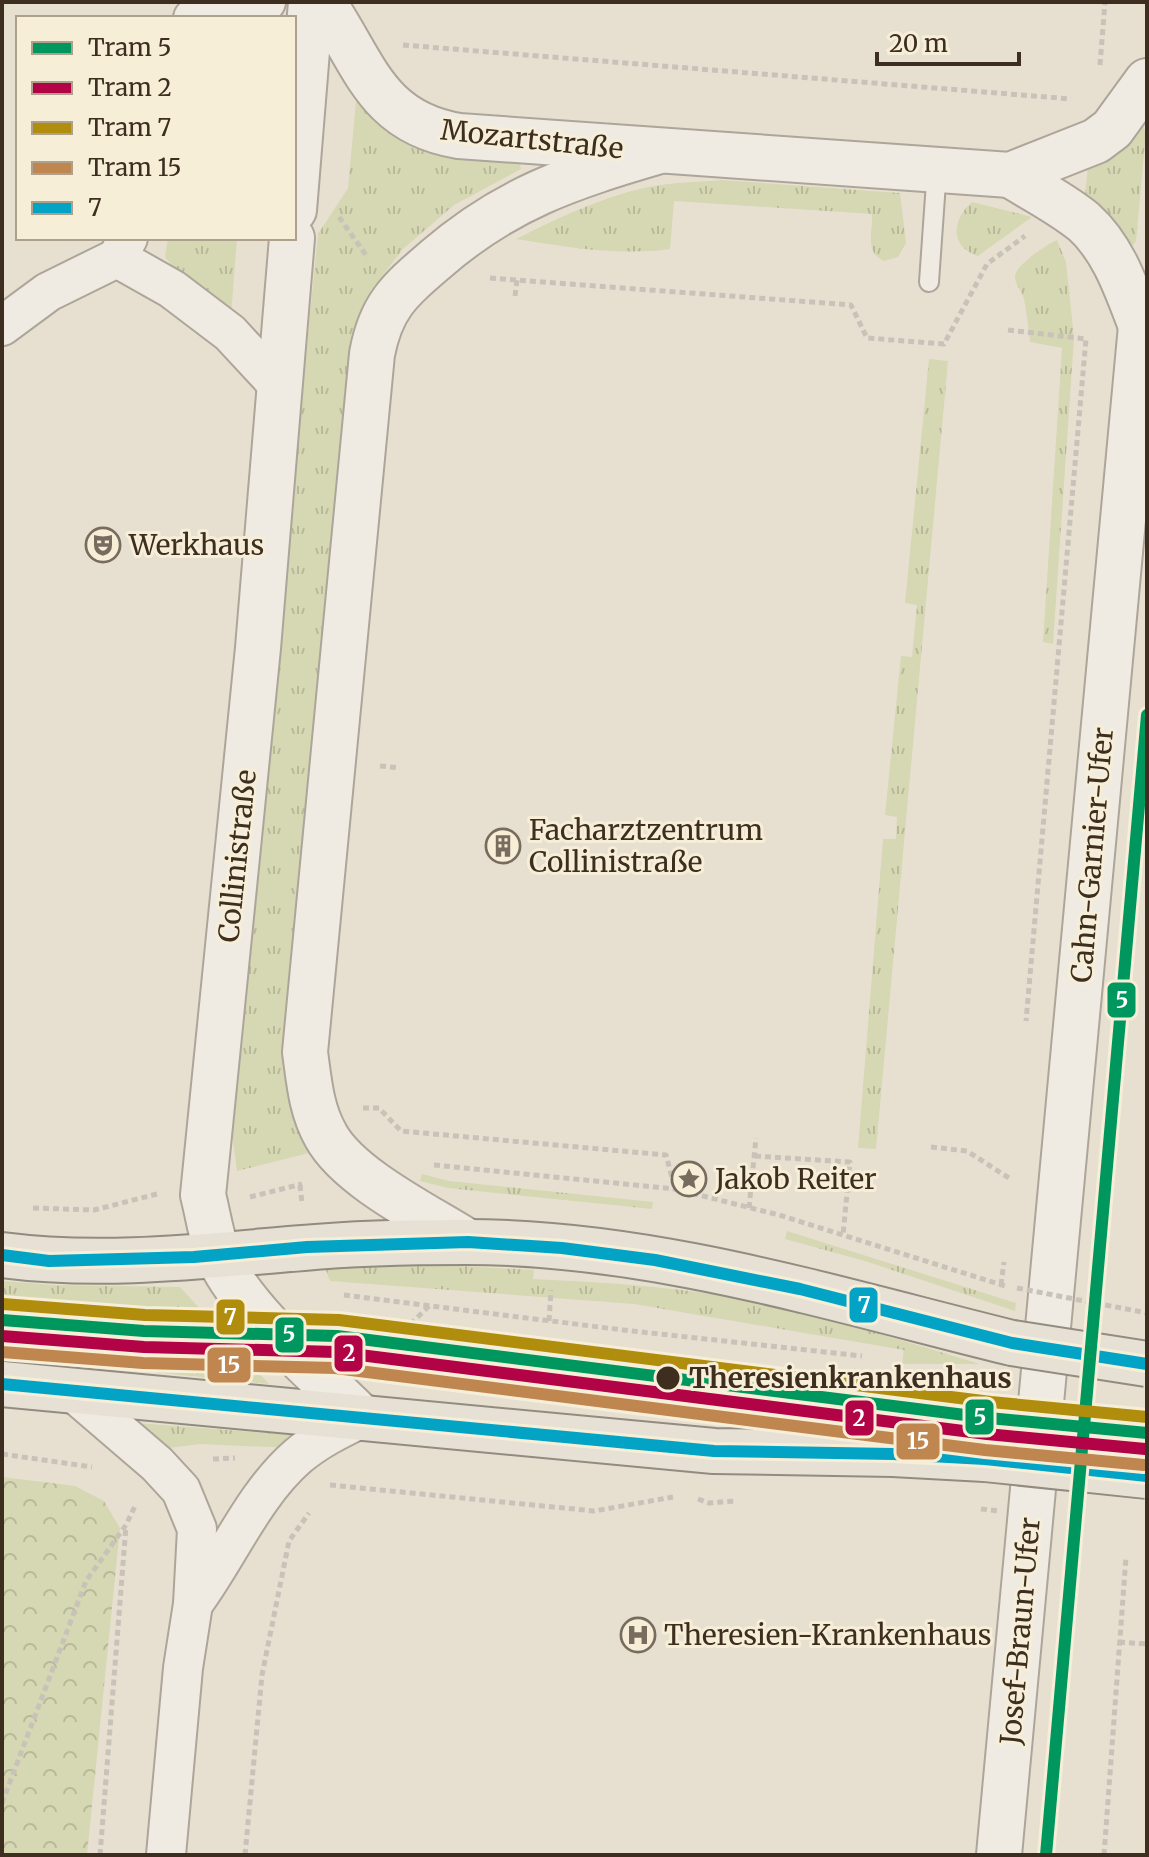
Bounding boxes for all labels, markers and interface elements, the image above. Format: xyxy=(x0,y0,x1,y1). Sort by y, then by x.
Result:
legend xyxy=(16,16,296,240)
scale bar xyxy=(877,16,1019,66)
text: 20 m xyxy=(889,28,948,59)
text: Tram 5 xyxy=(88,32,172,63)
text: Tram 2 xyxy=(88,72,172,103)
text: Tram 7 xyxy=(88,112,171,143)
street label: Mozartstraße xyxy=(439,112,625,166)
text: Tram 15 xyxy=(88,152,182,183)
text: 7 xyxy=(88,192,102,223)
theatre icon: Werkhaus xyxy=(84,526,122,564)
place label: Werkhaus xyxy=(128,527,264,563)
street label: Cahn-Garnier-Ufer xyxy=(1063,726,1121,984)
street label: Collinistraße xyxy=(210,768,264,944)
place label: Facharztzentrum Collinistraße xyxy=(529,812,763,880)
building icon: Facharztzentrum Collinistraße xyxy=(484,827,522,865)
line badge: 5 xyxy=(1106,981,1137,1019)
text: 5 xyxy=(1116,986,1128,1014)
place icon: Jakob Reiter xyxy=(670,1160,708,1198)
place label: Jakob Reiter xyxy=(714,1161,877,1197)
line badge: 7 xyxy=(848,1286,879,1324)
text: 7 xyxy=(857,1291,871,1319)
line badge: 7 xyxy=(215,1298,246,1336)
text: 7 xyxy=(223,1303,237,1331)
line badge: 5 xyxy=(274,1316,305,1354)
text: 5 xyxy=(283,1320,295,1348)
line badge: 2 xyxy=(333,1334,364,1373)
text: 2 xyxy=(343,1339,356,1367)
line badge: 15 xyxy=(206,1346,252,1384)
text: 15 xyxy=(218,1351,240,1379)
place label: Theresienkrankenhaus xyxy=(689,1360,1012,1396)
marker: Theresienkrankenhaus xyxy=(654,1364,682,1392)
line badge: 5 xyxy=(964,1398,995,1436)
line badge: 2 xyxy=(844,1399,875,1437)
text: 5 xyxy=(974,1403,986,1431)
text: 2 xyxy=(853,1404,866,1432)
line badge: 15 xyxy=(895,1422,941,1461)
text: 15 xyxy=(907,1427,929,1455)
street label: Josef-Braun-Ufer xyxy=(992,1516,1048,1747)
hospital icon: Theresien-Krankenhaus xyxy=(619,1616,657,1654)
place label: Theresien-Krankenhaus xyxy=(664,1617,991,1653)

